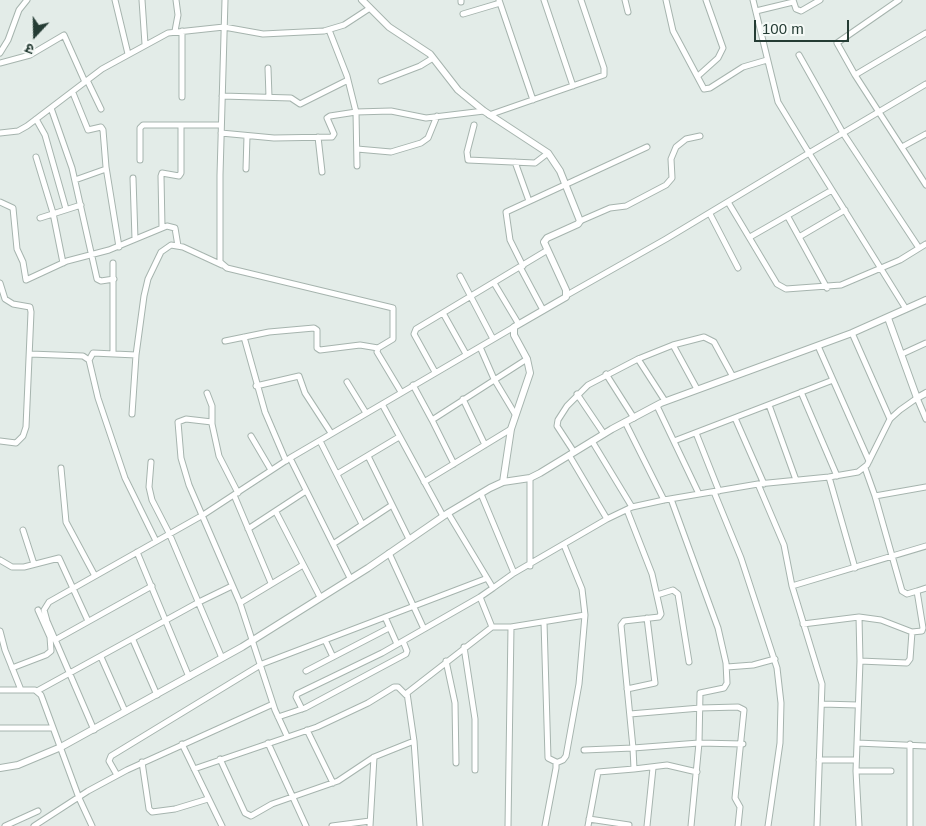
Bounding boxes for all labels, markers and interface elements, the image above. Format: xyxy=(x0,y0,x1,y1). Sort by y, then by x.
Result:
north arrow xyxy=(10,10,60,60)
scale bar xyxy=(756,10,851,42)
text: 100 m xyxy=(762,20,804,37)
text: उ xyxy=(23,40,36,58)

